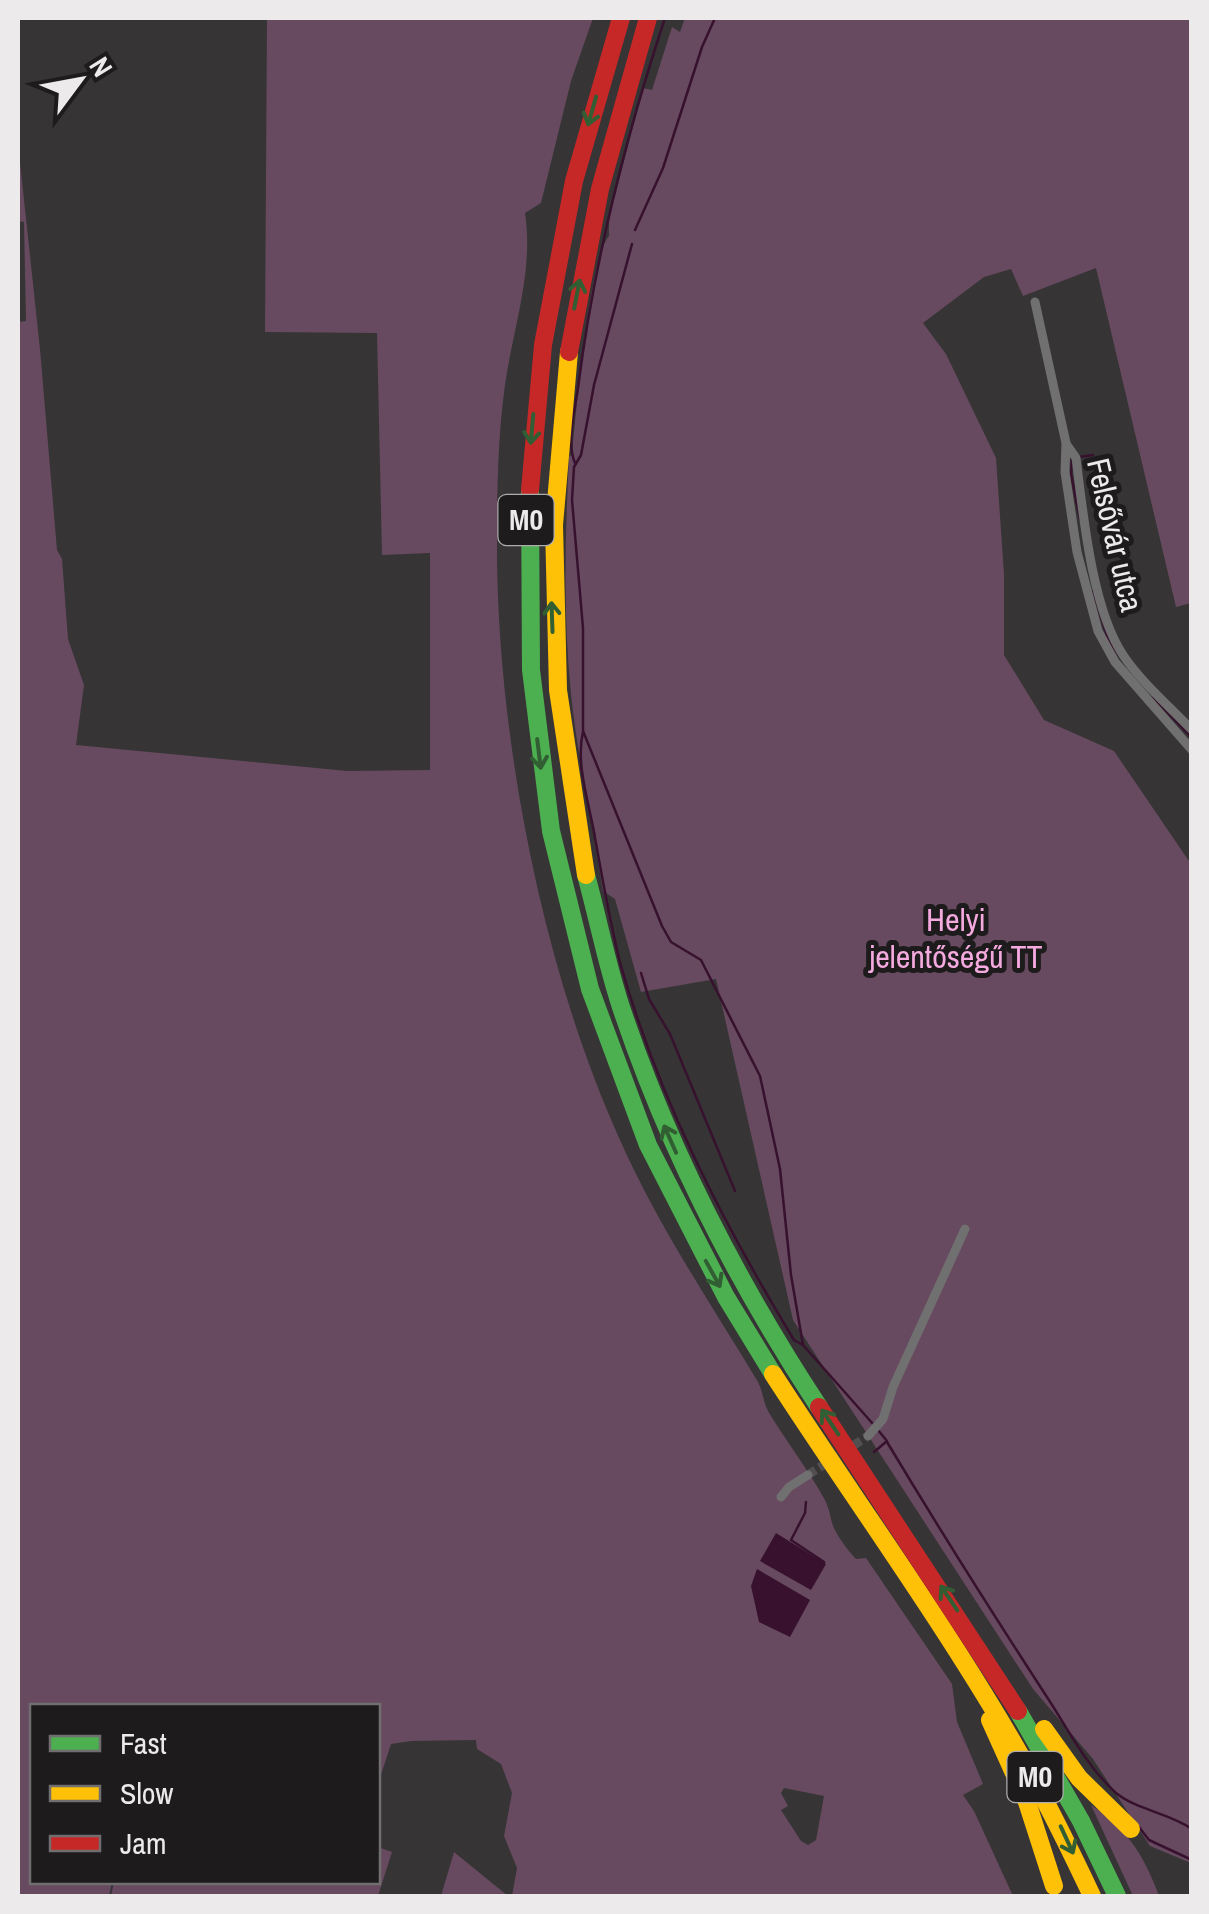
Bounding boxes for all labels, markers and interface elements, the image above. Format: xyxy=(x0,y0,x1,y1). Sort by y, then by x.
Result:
north arrow xyxy=(30,30,130,130)
text: N xyxy=(81,50,122,84)
one-way arrow xyxy=(582,95,601,126)
one-way arrow xyxy=(568,278,587,310)
one-way arrow xyxy=(522,413,541,445)
street label: Felsővár utca xyxy=(1077,454,1154,616)
road number: M0 xyxy=(498,495,554,545)
one-way arrow xyxy=(543,601,562,634)
one-way arrow xyxy=(530,737,548,769)
park label: Helyi jelentőségű TT xyxy=(867,898,1043,978)
one-way arrow xyxy=(660,1125,679,1155)
one-way arrow xyxy=(703,1259,723,1288)
one-way arrow xyxy=(819,1409,840,1437)
one-way arrow xyxy=(938,1584,959,1612)
legend xyxy=(30,1704,380,1884)
text: Fast xyxy=(120,1723,167,1763)
road number: M0 xyxy=(1008,1752,1062,1802)
text: Slow xyxy=(120,1773,174,1813)
text: Jam xyxy=(120,1823,166,1863)
one-way arrow xyxy=(1059,1824,1077,1854)

